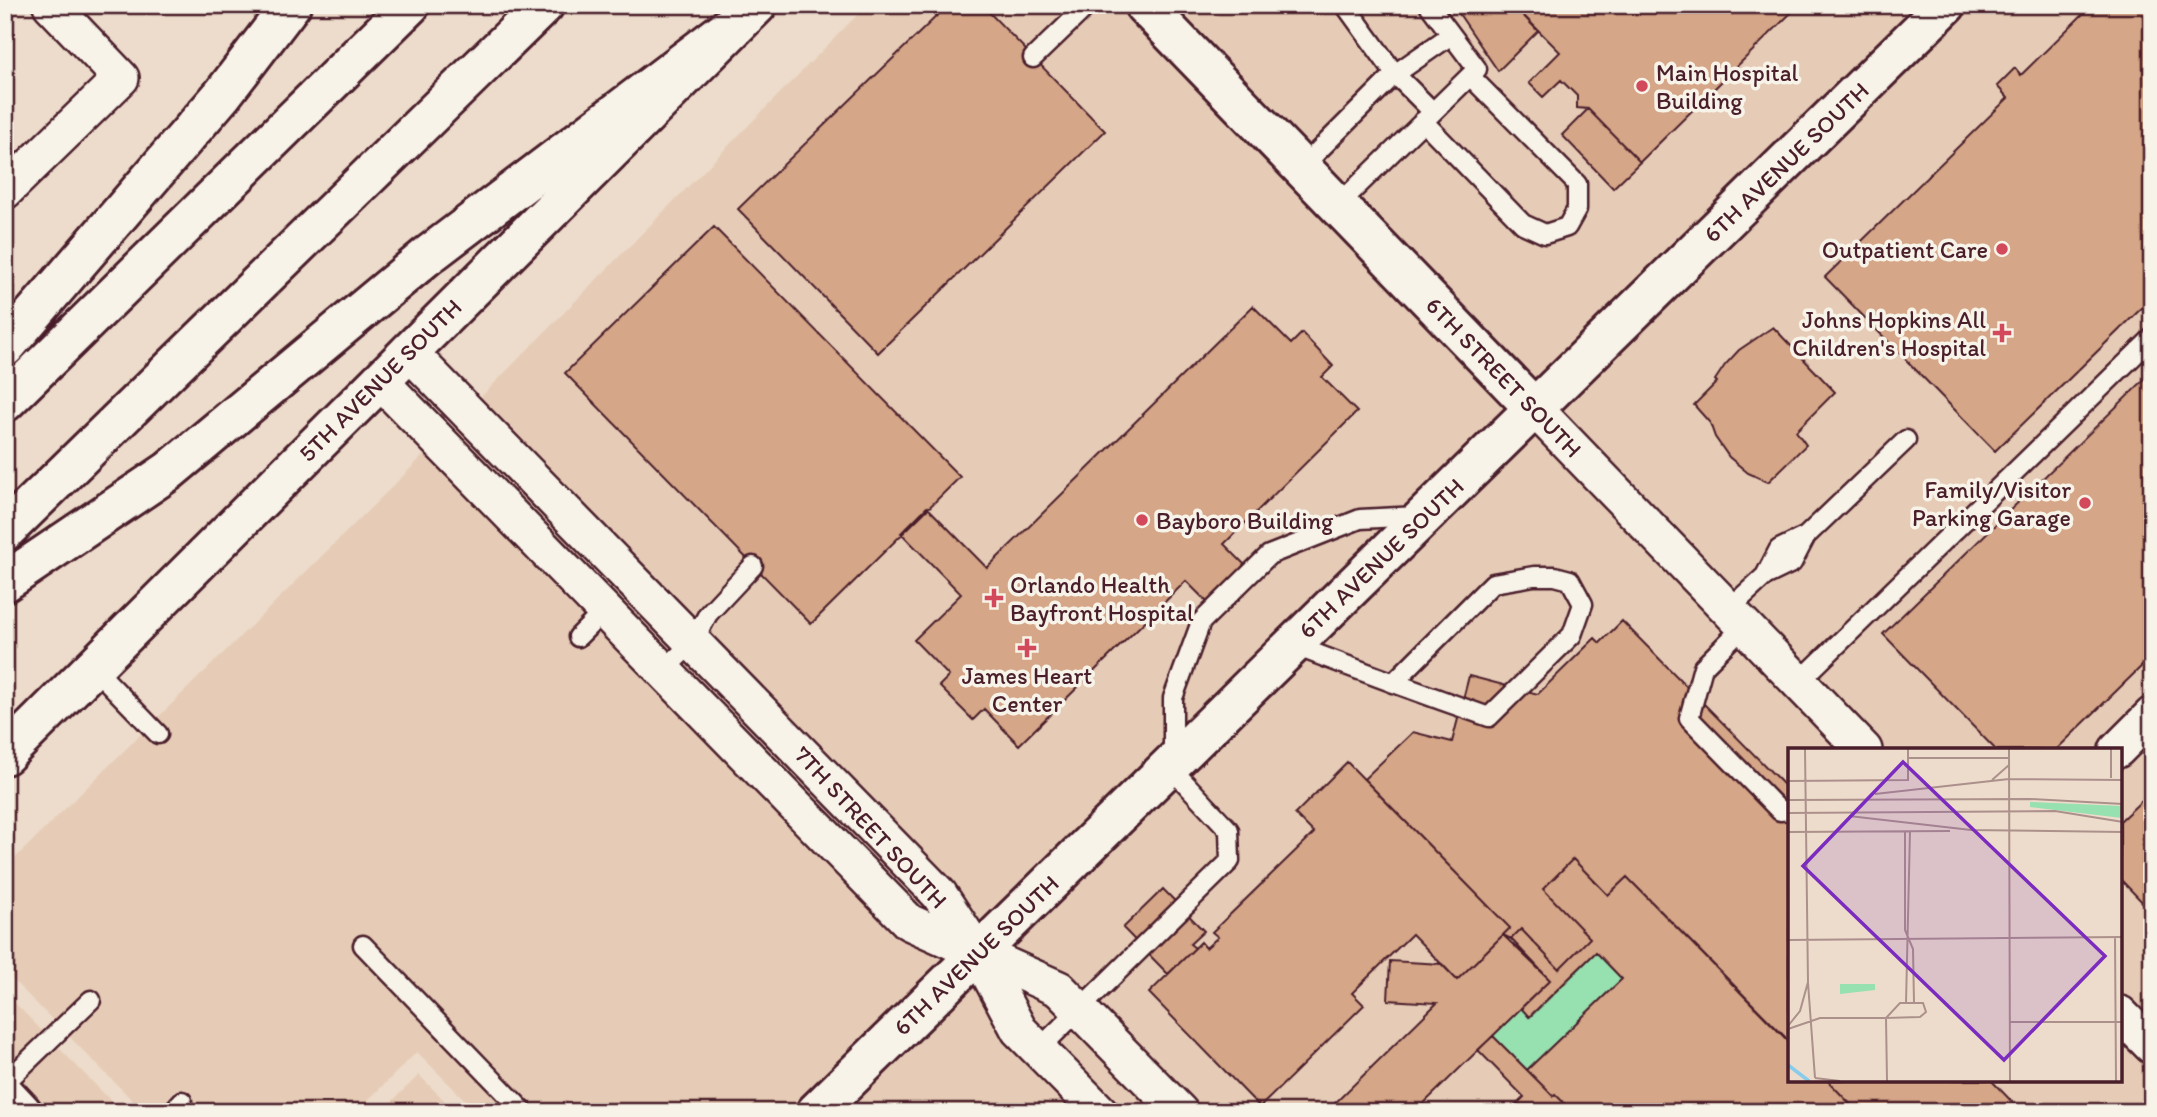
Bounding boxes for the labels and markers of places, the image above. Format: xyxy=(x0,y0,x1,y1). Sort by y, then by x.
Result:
place label: Main Hospital Building xyxy=(1656,58,1799,115)
marker: Main Hospital Building xyxy=(1634,78,1650,94)
place label: Outpatient Care xyxy=(1822,235,1988,264)
marker: Outpatient Care xyxy=(1994,241,2010,257)
place label: Johns Hopkins All Children's Hospital xyxy=(1792,305,1986,362)
marker: Johns Hopkins All Children's Hospital xyxy=(1992,323,2012,343)
place label: Family/Visitor Parking Garage xyxy=(1912,475,2071,532)
marker: Family/Visitor Parking Garage xyxy=(2077,495,2093,511)
place label: Bayboro Building xyxy=(1156,506,1334,535)
marker: Bayboro Building xyxy=(1134,512,1150,528)
place label: Orlando Health Bayfront Hospital xyxy=(1010,570,1194,627)
marker: Orlando Health Bayfront Hospital xyxy=(984,588,1004,608)
marker: James Heart Center xyxy=(1017,638,1037,658)
place label: James Heart Center xyxy=(962,661,1092,718)

